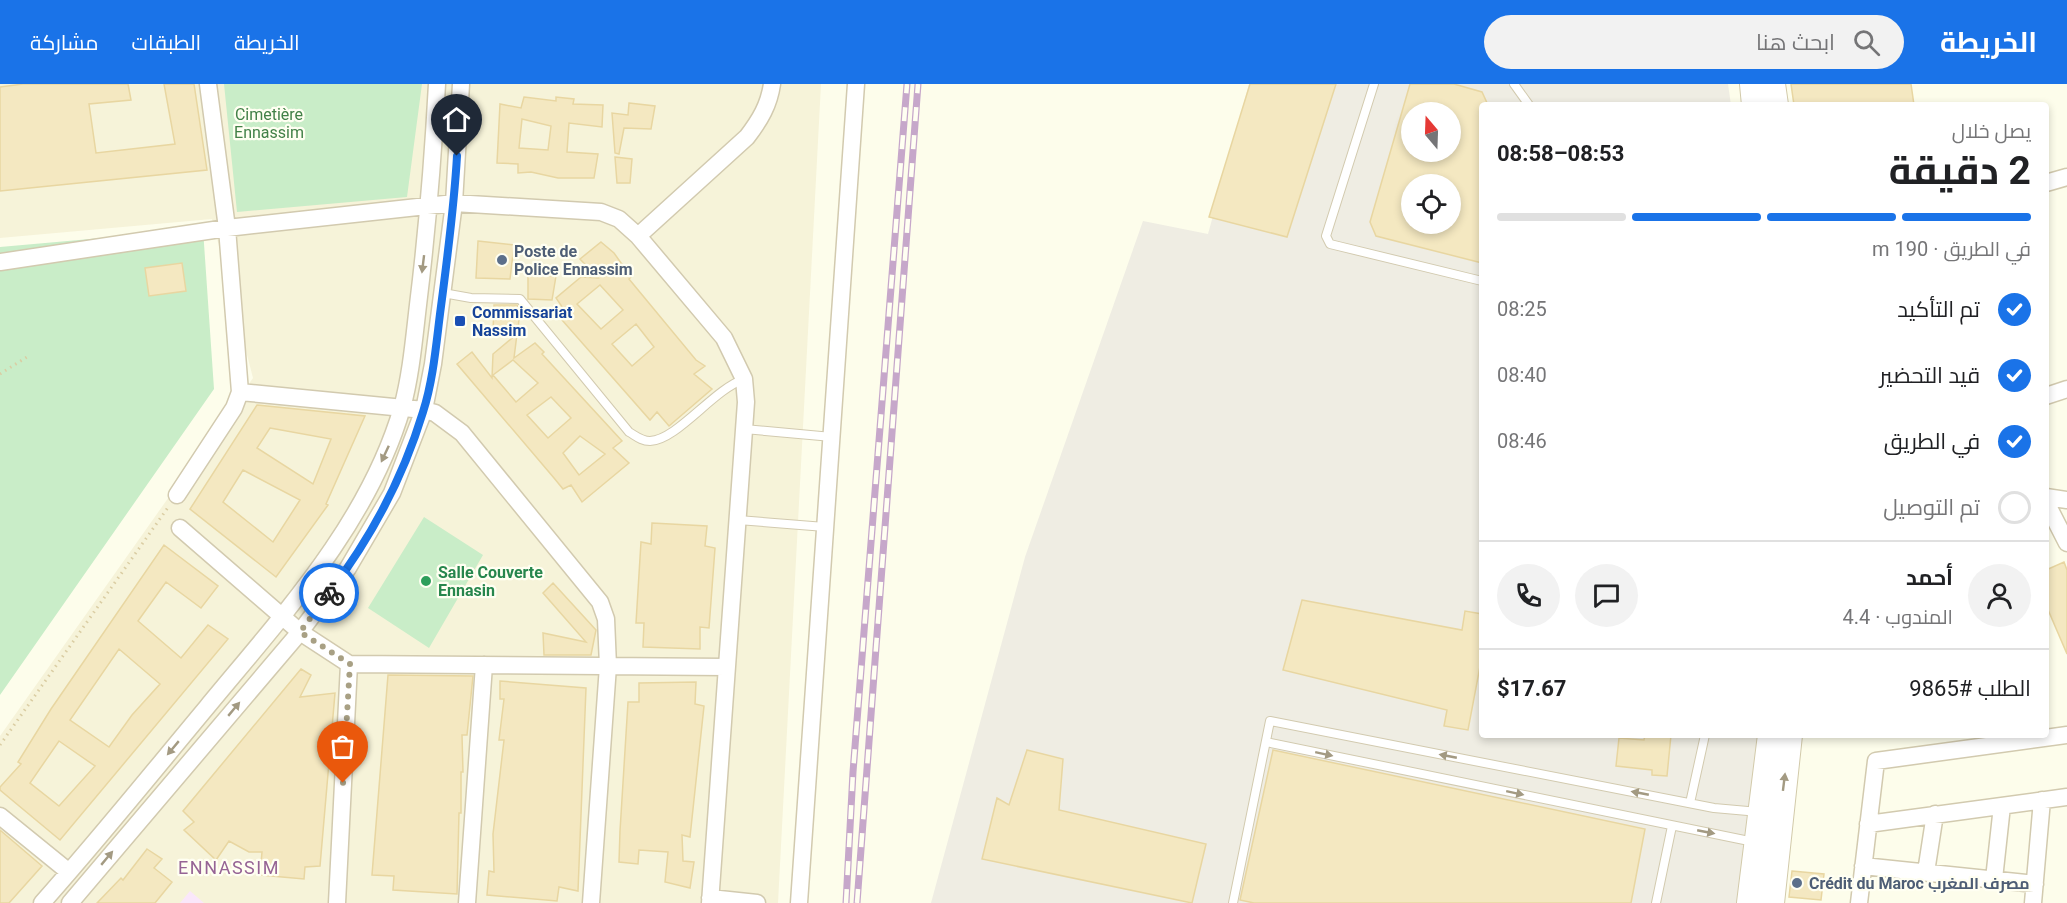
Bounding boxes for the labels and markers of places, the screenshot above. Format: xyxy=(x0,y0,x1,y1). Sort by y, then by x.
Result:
pin xyxy=(431,94,482,156)
place label: Poste de Police Ennassim xyxy=(514,242,633,279)
marker: Poste de Police Ennassim xyxy=(495,253,509,267)
place label: Commissariat Nassim xyxy=(472,303,573,340)
marker: Commissariat Nassim xyxy=(453,314,467,328)
place label: Salle Couverte Ennasin xyxy=(438,563,543,600)
marker: Salle Couverte Ennasin xyxy=(419,574,433,588)
pin xyxy=(317,721,368,783)
place label: Crédit du Maroc مصرف المغرب xyxy=(1809,874,2030,893)
marker: Crédit du Maroc مصرف المغرب xyxy=(1790,876,1804,890)

